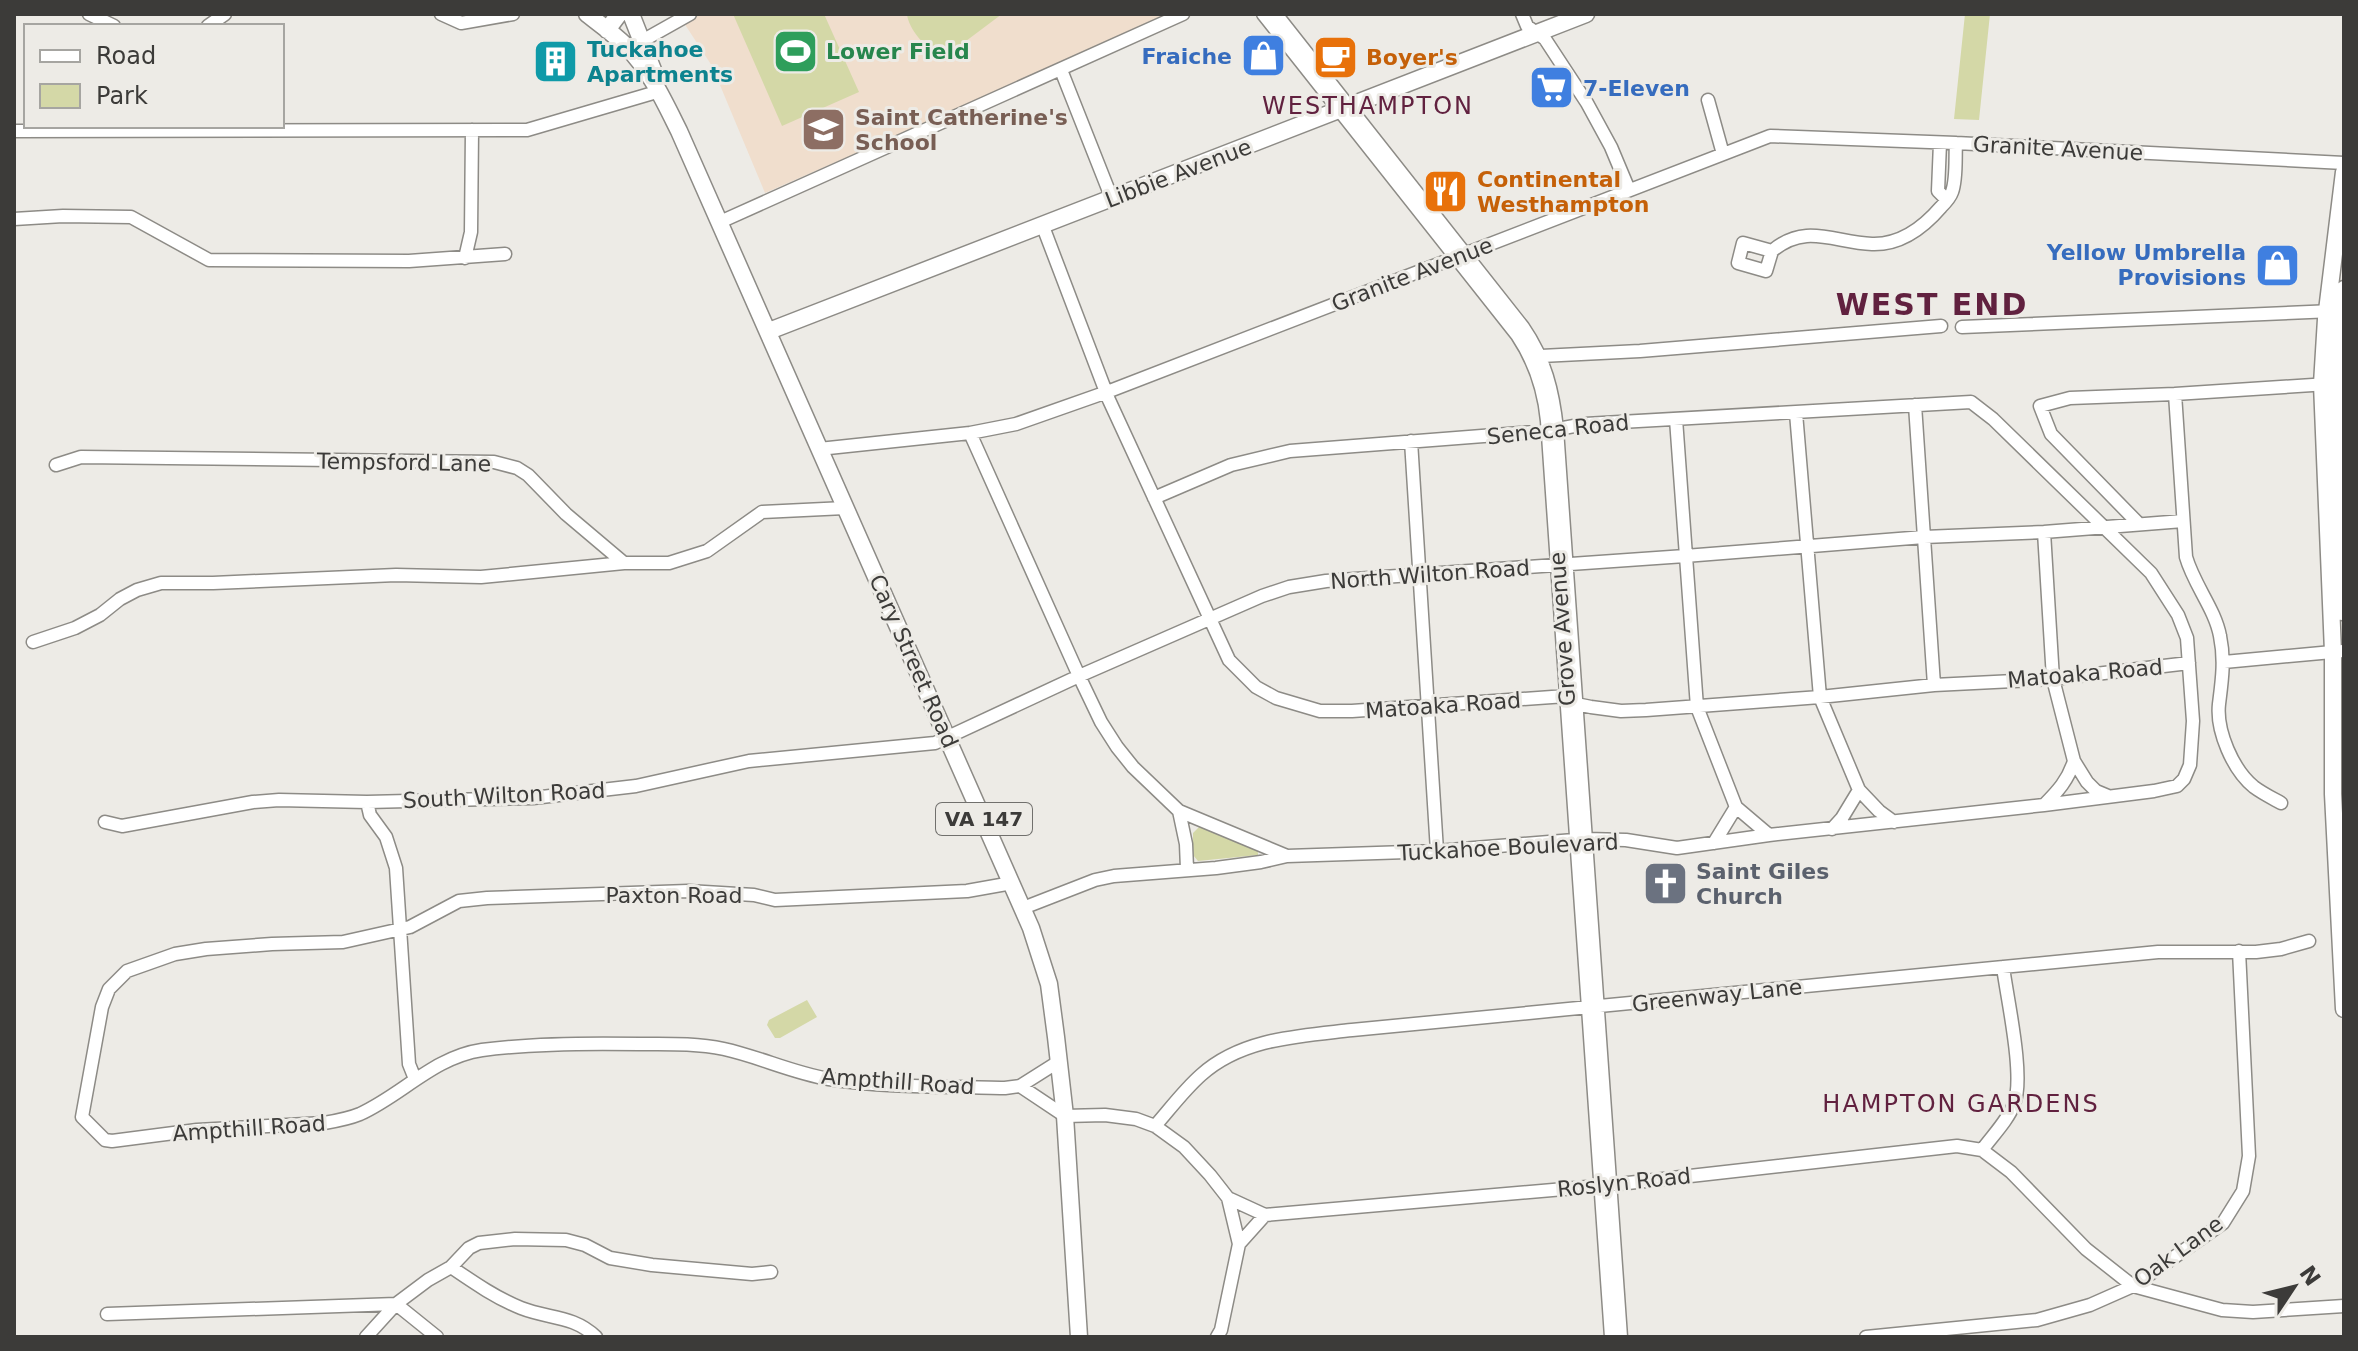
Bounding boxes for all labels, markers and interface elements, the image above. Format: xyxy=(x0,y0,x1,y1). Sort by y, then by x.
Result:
legend xyxy=(24,24,284,128)
sports icon: Lower Field xyxy=(771,27,819,75)
shop icon: Fraiche xyxy=(1239,32,1287,80)
cafe icon: Boyer's xyxy=(1311,33,1359,81)
place label: Tuckahoe Apartments xyxy=(587,37,733,87)
building icon: Tuckahoe Apartments xyxy=(532,38,580,86)
place label: Lower Field xyxy=(826,39,970,64)
text: Road xyxy=(96,42,156,70)
place label: Fraiche xyxy=(1142,44,1232,69)
place label: Boyer's xyxy=(1366,45,1458,70)
supermarket icon: 7-Eleven xyxy=(1528,64,1576,112)
place label: 7-Eleven xyxy=(1583,76,1690,101)
text: Park xyxy=(96,82,148,110)
district label: WESTHAMPTON xyxy=(1262,92,1474,120)
place label: Saint Catherine's School xyxy=(855,105,1068,155)
school or university icon: Saint Catherine's School xyxy=(800,106,848,154)
street label: Granite Avenue xyxy=(1972,132,2144,165)
street label: Libbie Avenue xyxy=(1101,134,1255,213)
place label: Continental Westhampton xyxy=(1477,167,1650,217)
restaurant icon: Continental Westhampton xyxy=(1422,168,1470,216)
street label: Granite Avenue xyxy=(1328,232,1496,317)
place label: Yellow Umbrella Provisions xyxy=(2046,240,2246,290)
shop icon: Yellow Umbrella Provisions xyxy=(2253,241,2301,289)
district label: WEST END xyxy=(1836,287,2028,322)
street label: Seneca Road xyxy=(1486,410,1630,449)
street label: Tempsford Lane xyxy=(316,448,491,477)
street label: Grove Avenue xyxy=(1545,551,1580,707)
street label: North Wilton Road xyxy=(1329,555,1531,594)
street label: Cary Street Road xyxy=(864,571,963,752)
street label: Matoaka Road xyxy=(2006,654,2164,693)
street label: Matoaka Road xyxy=(1364,688,1522,723)
street label: South Wilton Road xyxy=(402,778,606,813)
road number: VA 147 xyxy=(936,803,1032,835)
street label: Tuckahoe Boulevard xyxy=(1396,829,1619,866)
place label: Saint Giles Church xyxy=(1696,859,1829,909)
church icon: Saint Giles Church xyxy=(1641,860,1689,908)
street label: Paxton Road xyxy=(605,883,743,908)
street label: Greenway Lane xyxy=(1631,974,1804,1017)
street label: Ampthill Road xyxy=(820,1064,975,1099)
district label: HAMPTON GARDENS xyxy=(1822,1090,2100,1118)
street label: Ampthill Road xyxy=(172,1111,327,1146)
street label: Roslyn Road xyxy=(1556,1163,1692,1202)
street label: Oak Lane xyxy=(2129,1211,2228,1292)
north arrow xyxy=(2254,1247,2334,1327)
text: N xyxy=(2294,1261,2325,1291)

